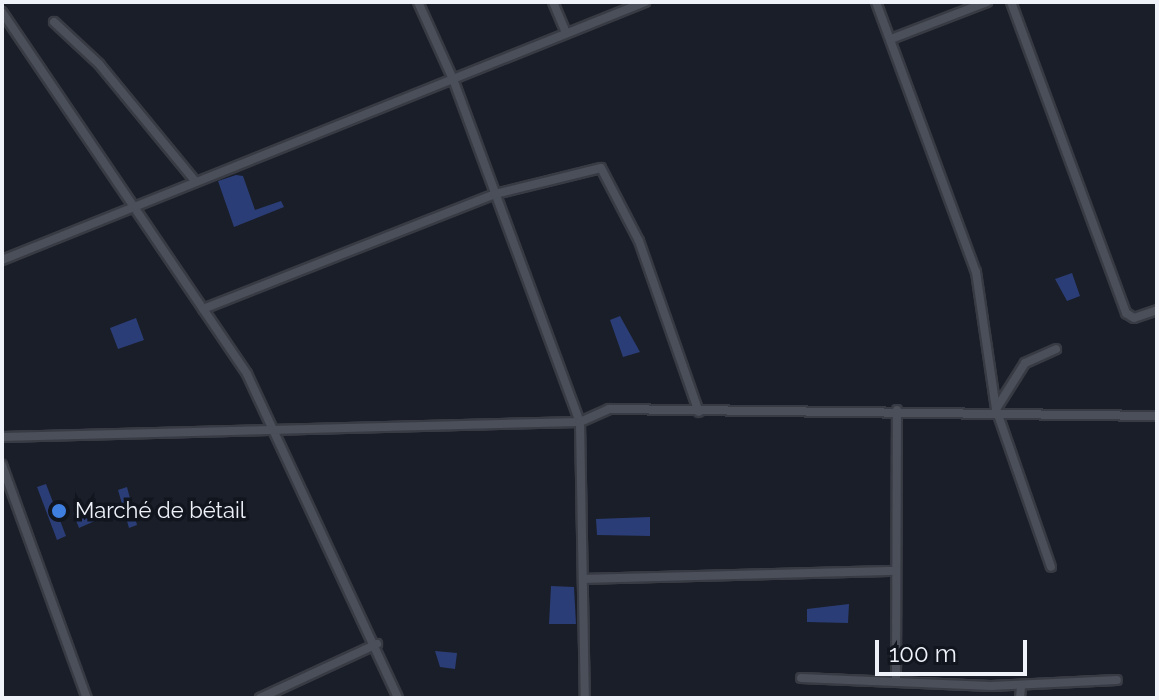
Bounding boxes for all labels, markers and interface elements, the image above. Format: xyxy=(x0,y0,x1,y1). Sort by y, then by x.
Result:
place label: Marché de bétail xyxy=(75,498,246,524)
marker: Marché de bétail xyxy=(50,502,68,520)
scale bar xyxy=(879,624,1031,674)
text: 100 m xyxy=(889,639,957,668)

